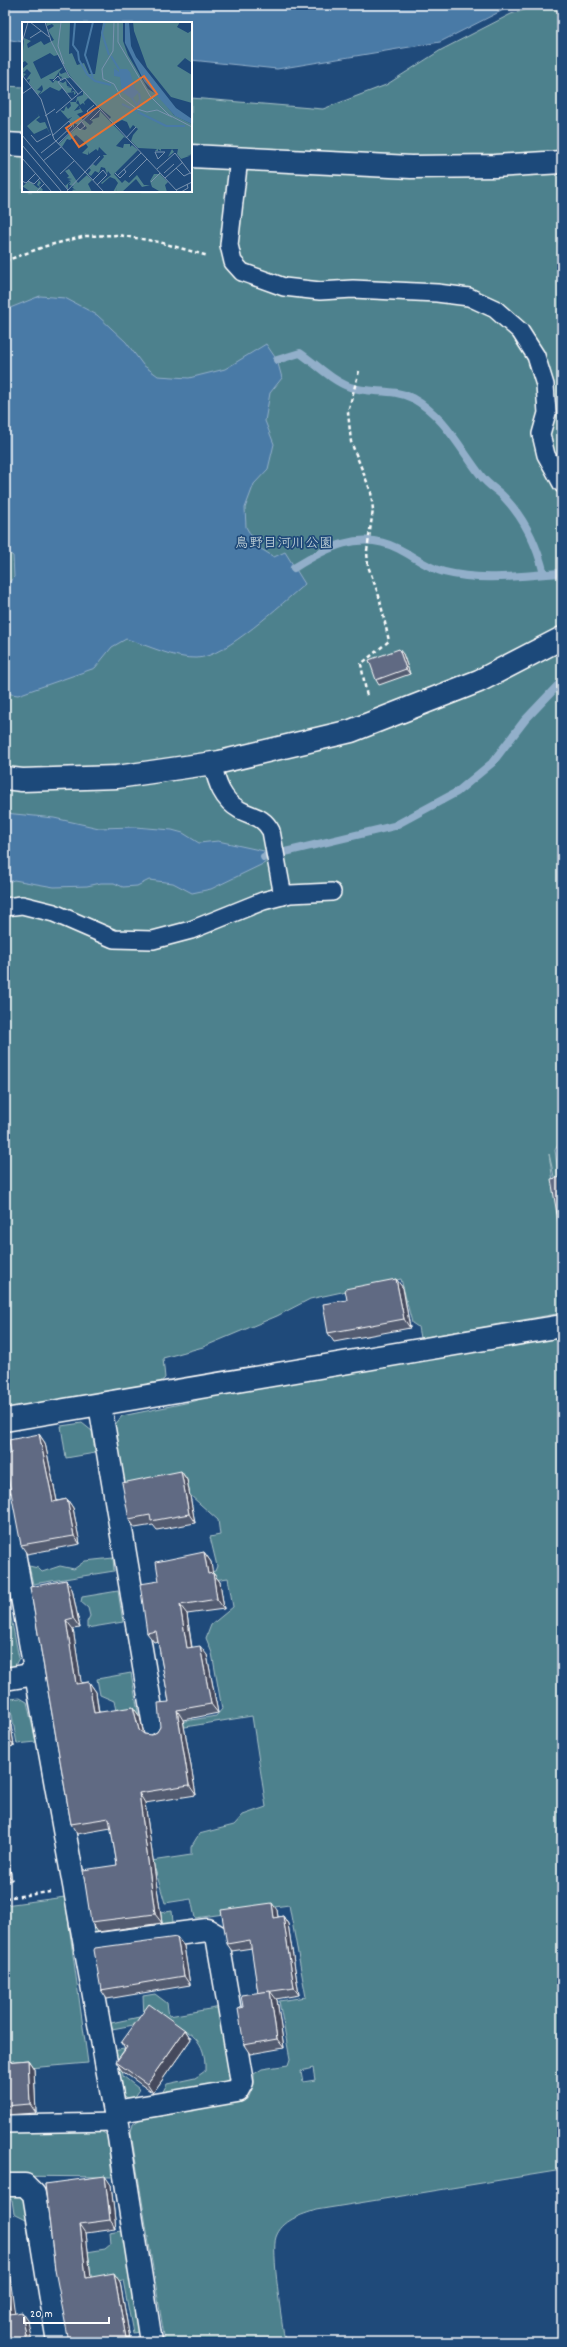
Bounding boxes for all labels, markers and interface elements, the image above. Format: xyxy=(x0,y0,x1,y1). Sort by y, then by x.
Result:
inset map xyxy=(22,22,192,192)
park label: 鳥野目河川公園 xyxy=(235,534,333,554)
scale bar xyxy=(24,2299,109,2325)
text: 20 m xyxy=(30,2306,53,2323)

